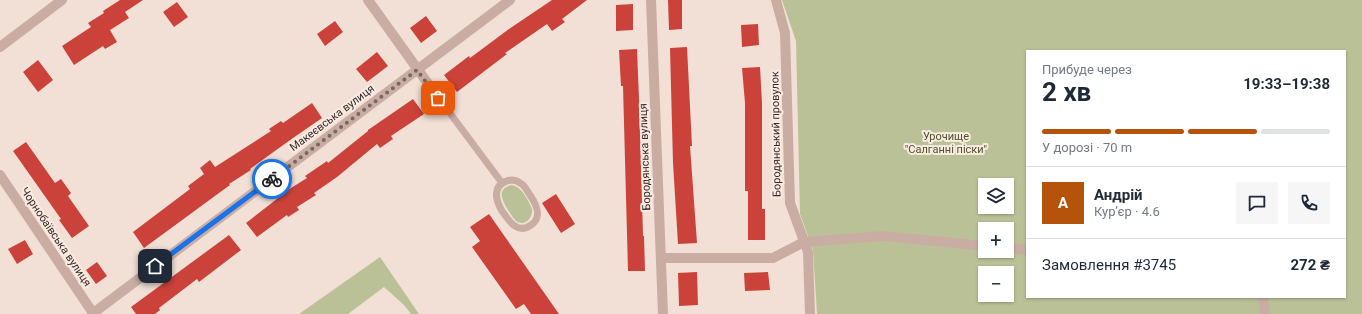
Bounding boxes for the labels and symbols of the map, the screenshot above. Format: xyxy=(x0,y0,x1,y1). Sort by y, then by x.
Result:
street label: Бородянський провулок xyxy=(768,71,784,197)
pin xyxy=(421,81,455,115)
street label: Макеєвська вулиця xyxy=(287,82,377,154)
street label: Бородянська вулиця xyxy=(637,103,653,211)
park label: Урочище "Салганні піски" xyxy=(905,130,987,156)
courier xyxy=(252,159,292,199)
street label: Чорнобаївська вулиця xyxy=(18,185,94,289)
pin xyxy=(138,249,172,283)

